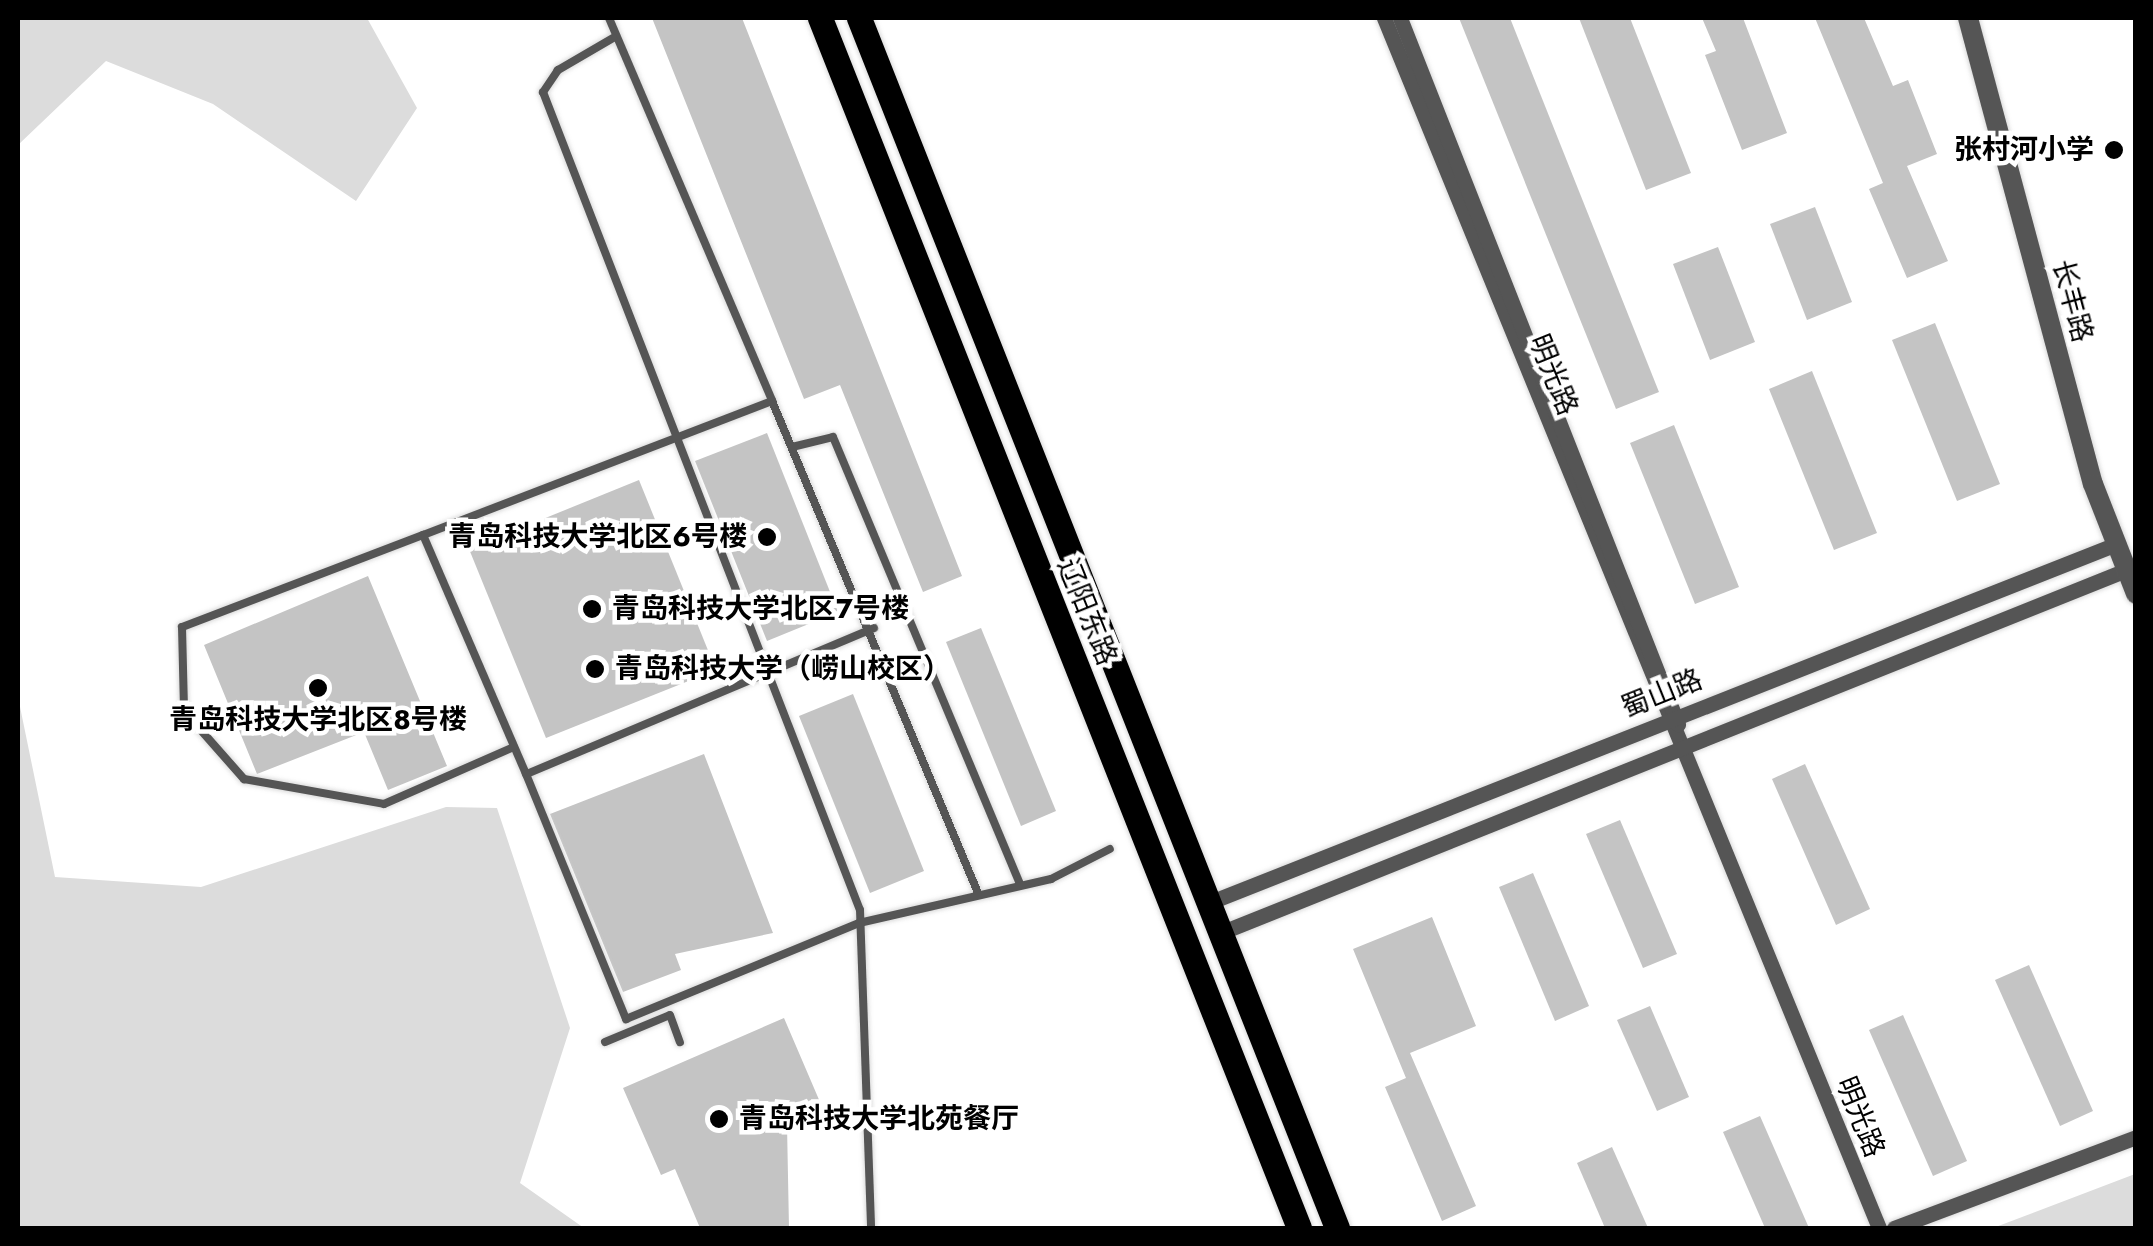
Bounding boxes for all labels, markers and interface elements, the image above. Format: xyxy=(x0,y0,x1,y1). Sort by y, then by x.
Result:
place label: 张村河小学 xyxy=(1954,133,2094,167)
marker: 张村河小学 xyxy=(2103,139,2125,161)
street label: 长丰路 xyxy=(2045,256,2099,346)
street label: 明光路 xyxy=(1522,330,1584,420)
place label: 青岛科技大学北区6号楼 xyxy=(448,520,747,554)
marker: 青岛科技大学北区6号楼 xyxy=(756,526,778,548)
street label: 辽阳东路 xyxy=(1050,554,1124,670)
place label: 青岛科技大学北区7号楼 xyxy=(612,592,909,626)
marker: 青岛科技大学北区7号楼 xyxy=(581,598,603,620)
place label: 青岛科技大学（崂山校区） xyxy=(615,652,951,686)
marker: 青岛科技大学（崂山校区） xyxy=(584,658,606,680)
street label: 蜀山路 xyxy=(1617,663,1707,725)
marker: 青岛科技大学北区8号楼 xyxy=(307,677,329,699)
place label: 青岛科技大学北区8号楼 xyxy=(169,703,467,737)
street label: 明光路 xyxy=(1829,1072,1891,1162)
place label: 青岛科技大学北苑餐厅 xyxy=(739,1102,1019,1136)
marker: 青岛科技大学北苑餐厅 xyxy=(708,1108,730,1130)

